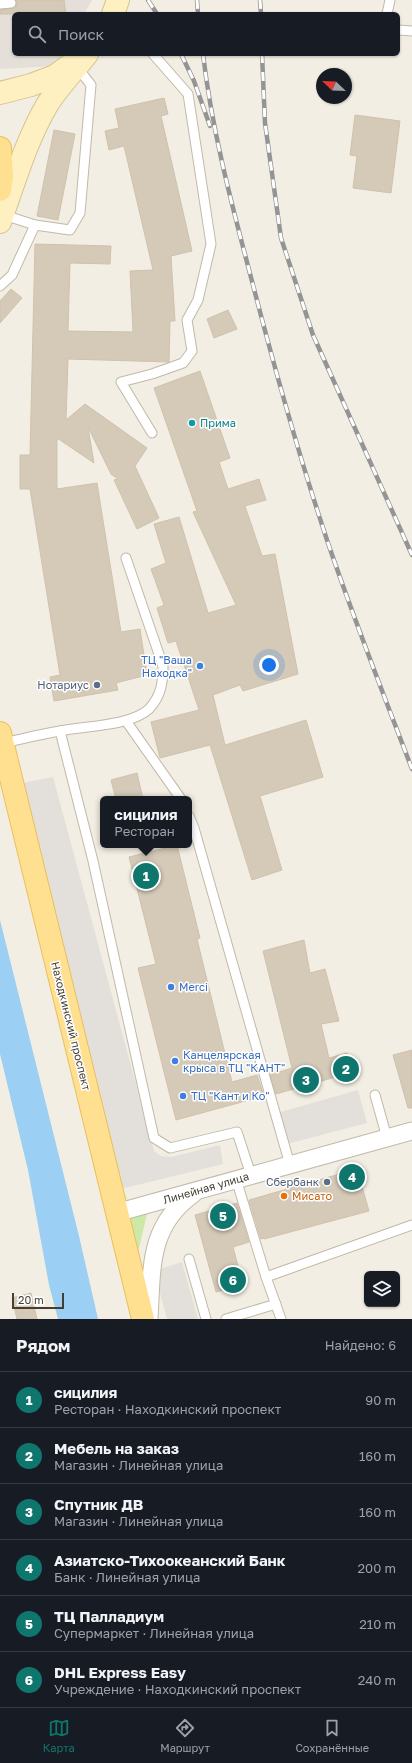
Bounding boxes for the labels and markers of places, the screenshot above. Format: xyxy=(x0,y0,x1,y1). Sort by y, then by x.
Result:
place label: Прима xyxy=(200,416,236,429)
marker: Прима xyxy=(187,418,197,428)
place label: ТЦ "Ваша Находка" xyxy=(141,653,192,679)
marker: ТЦ "Ваша Находка" xyxy=(195,661,205,671)
place label: Нотариус xyxy=(37,678,89,691)
marker: Нотариус xyxy=(92,680,102,690)
pin: 1 xyxy=(133,861,159,891)
place label: Merci xyxy=(179,980,208,993)
marker: Merci xyxy=(166,982,176,992)
place label: Канцелярская крыса в ТЦ "КАНТ" xyxy=(183,1048,285,1074)
pin: 2 xyxy=(333,1054,359,1084)
marker: Канцелярская крыса в ТЦ "КАНТ" xyxy=(170,1056,180,1066)
pin: 3 xyxy=(293,1065,319,1095)
place label: ТЦ "Кант и Ко" xyxy=(191,1089,270,1102)
marker: ТЦ "Кант и Ко" xyxy=(178,1091,188,1101)
pin: 4 xyxy=(339,1162,365,1192)
place label: Сбербанк xyxy=(266,1175,320,1188)
marker: Сбербанк xyxy=(322,1177,332,1187)
place label: Мисато xyxy=(292,1189,333,1202)
marker: Мисато xyxy=(279,1191,289,1201)
pin: 5 xyxy=(210,1201,236,1231)
pin: 6 xyxy=(220,1265,246,1295)

